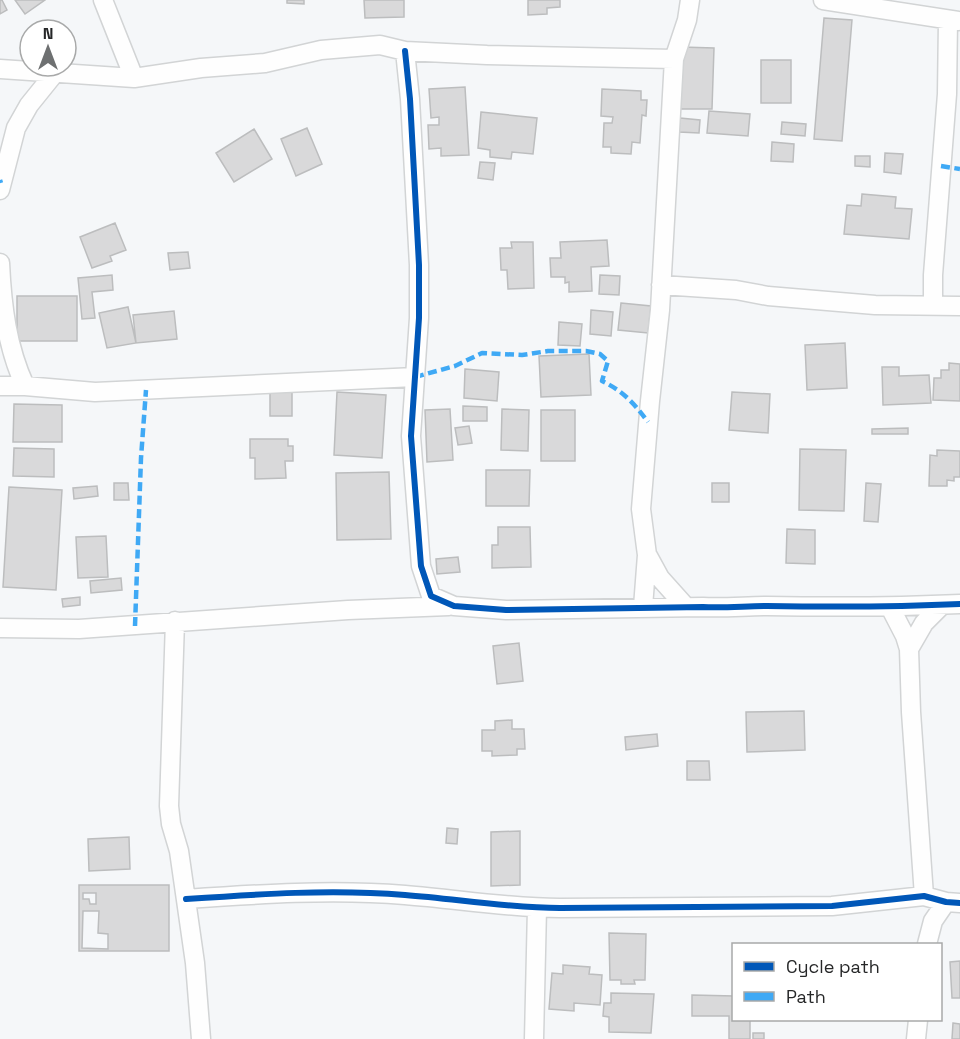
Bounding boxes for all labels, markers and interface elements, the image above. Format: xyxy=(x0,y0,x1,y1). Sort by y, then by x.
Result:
north arrow xyxy=(18,18,78,78)
text: N xyxy=(43,23,53,44)
legend xyxy=(732,943,942,1021)
text: Cycle path xyxy=(786,955,880,978)
text: Path xyxy=(786,985,826,1008)

